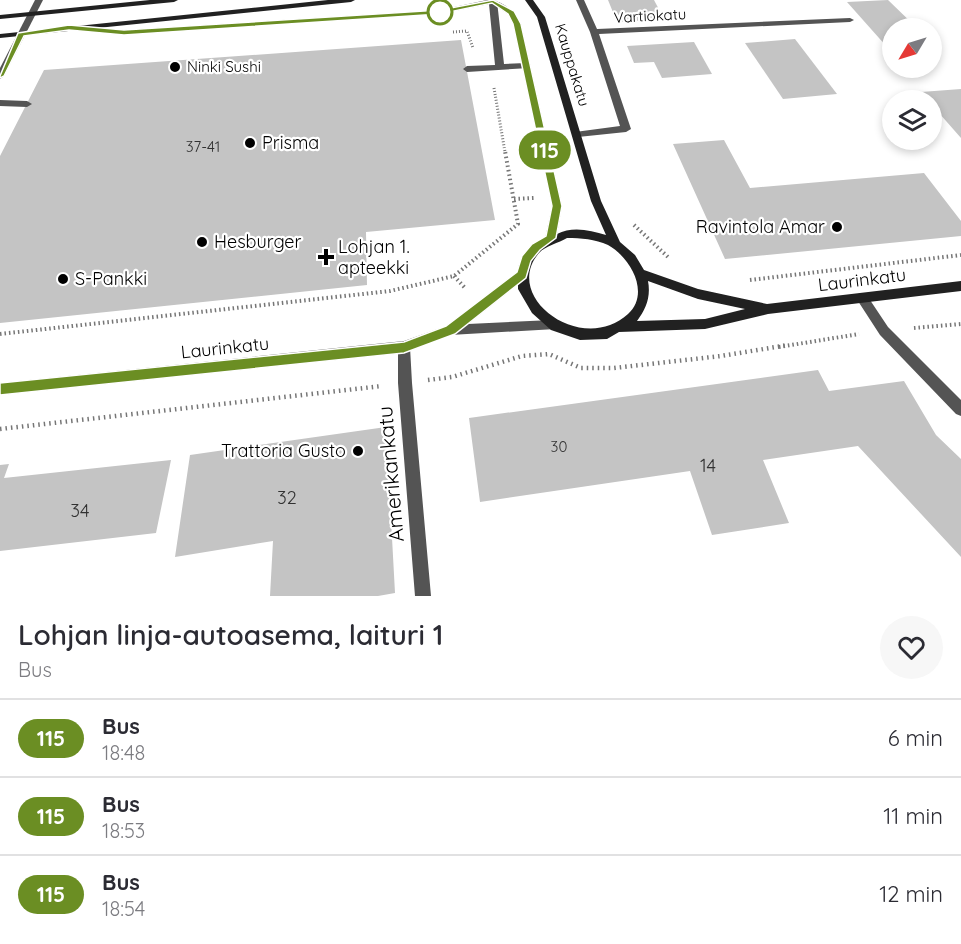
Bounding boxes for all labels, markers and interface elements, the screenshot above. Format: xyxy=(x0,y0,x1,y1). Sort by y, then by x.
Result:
unlabelled marker xyxy=(427,0,453,25)
street label: Vartiokatu xyxy=(613,4,687,27)
north arrow xyxy=(882,18,942,78)
map controls xyxy=(882,18,942,150)
street label: Kauppakatu xyxy=(551,21,594,109)
place label: Ninki Sushi xyxy=(187,57,261,76)
marker: Ninki Sushi xyxy=(168,60,182,74)
button: layers xyxy=(882,90,942,150)
line badge: 115 xyxy=(510,130,580,170)
place label: Prisma xyxy=(262,131,319,154)
marker: Prisma xyxy=(243,136,257,150)
house number: 37-41 xyxy=(186,137,220,156)
text: 115 xyxy=(531,137,559,163)
place label: Ravintola Amar xyxy=(696,215,825,238)
marker: Ravintola Amar xyxy=(830,220,844,234)
place label: Hesburger xyxy=(214,230,301,253)
marker: Hesburger xyxy=(195,235,209,249)
place label: Lohjan 1. apteekki xyxy=(338,235,410,279)
marker: Lohjan 1. apteekki xyxy=(319,250,333,264)
street label: Laurinkatu xyxy=(817,263,907,296)
place label: S-Pankki xyxy=(75,267,147,290)
marker: S-Pankki xyxy=(56,272,70,286)
street label: Laurinkatu xyxy=(180,331,270,364)
street label: Amerikankatu xyxy=(371,405,409,543)
house number: 30 xyxy=(551,437,567,456)
place label: Trattoria Gusto xyxy=(221,439,346,462)
marker: Trattoria Gusto xyxy=(351,444,365,458)
house number: 14 xyxy=(700,454,716,477)
house number: 32 xyxy=(277,486,297,509)
house number: 34 xyxy=(71,499,89,522)
button: heart xyxy=(880,616,943,679)
text: Lohjan linja-autoasema, laituri 1 xyxy=(18,617,443,652)
text: Bus xyxy=(18,657,52,682)
text: Bus xyxy=(102,712,140,740)
text: 6 min xyxy=(888,724,943,752)
text: 115 xyxy=(37,725,65,751)
text: 18:48 xyxy=(102,740,145,765)
text: Bus xyxy=(102,790,140,818)
text: 11 min xyxy=(883,802,943,830)
text: 115 xyxy=(37,803,65,829)
text: 18:53 xyxy=(102,818,145,843)
text: Bus xyxy=(102,868,140,896)
text: 12 min xyxy=(879,880,943,908)
text: 115 xyxy=(37,881,65,907)
text: 18:54 xyxy=(102,896,145,921)

